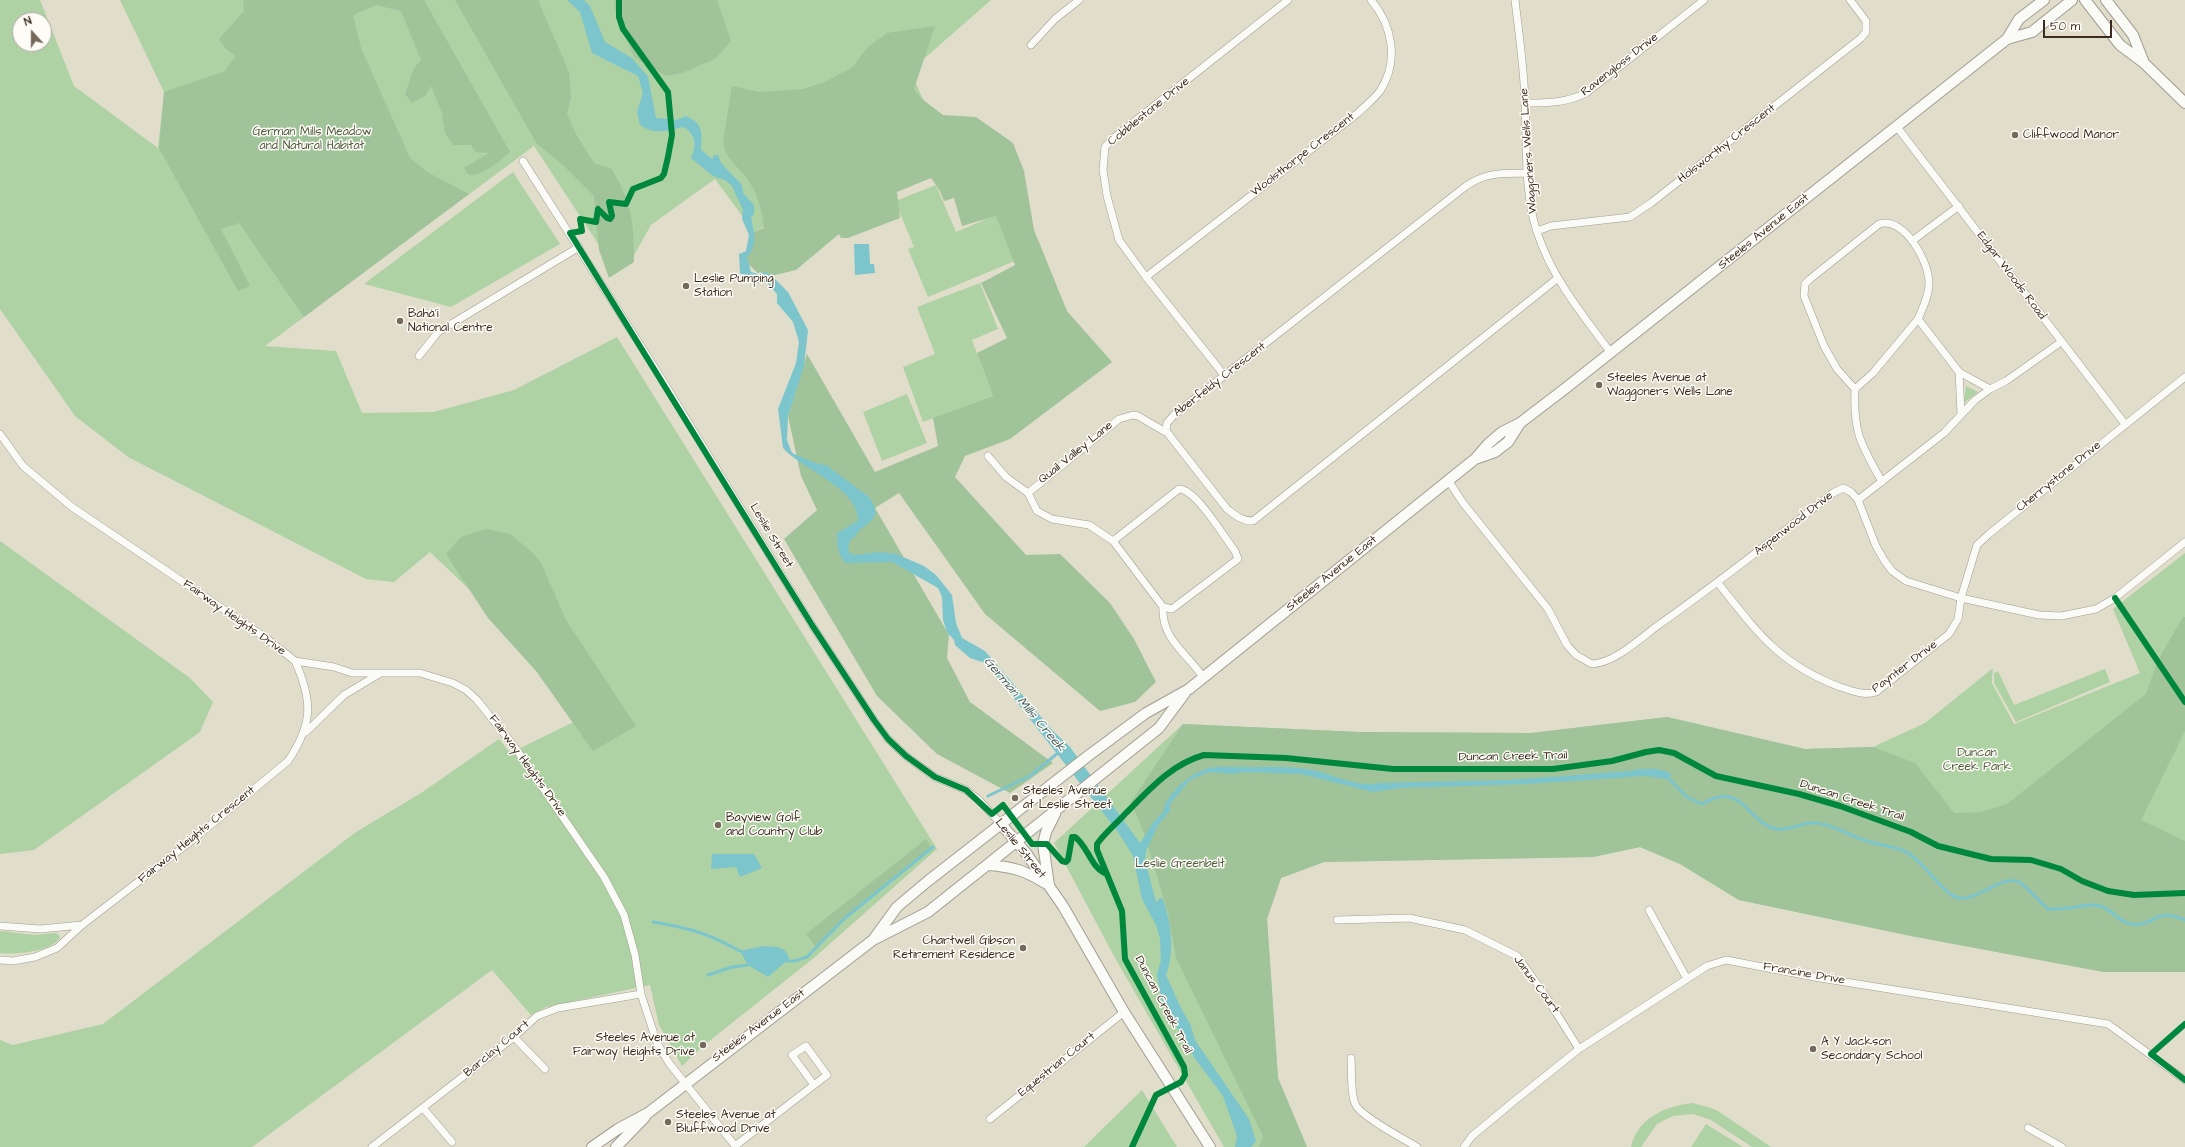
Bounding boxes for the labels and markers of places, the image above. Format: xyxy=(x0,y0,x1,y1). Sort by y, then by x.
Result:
place label: Cliffwood Manor xyxy=(2023,128,2119,142)
marker: Cliffwood Manor xyxy=(2010,130,2020,140)
place label: Leslie Pumping Station xyxy=(694,272,774,300)
marker: Leslie Pumping Station xyxy=(681,281,691,291)
place label: Bahá'í National Centre xyxy=(408,307,493,335)
marker: Bahá'í National Centre xyxy=(395,316,405,326)
place label: Steeles Avenue at Waggoners Wells Lane xyxy=(1607,371,1733,399)
marker: Steeles Avenue at Waggoners Wells Lane xyxy=(1594,380,1604,390)
place label: Steeles Avenue at Leslie Street xyxy=(1023,784,1112,812)
marker: Steeles Avenue at Leslie Street xyxy=(1010,793,1020,803)
place label: Bayview Golf and Country Club xyxy=(726,811,822,839)
marker: Bayview Golf and Country Club xyxy=(713,820,723,830)
place label: Chartwell Gibson Retirement Residence xyxy=(893,934,1015,962)
marker: Chartwell Gibson Retirement Residence xyxy=(1018,943,1028,953)
place label: Steeles Avenue at Fairway Heights Drive xyxy=(573,1031,695,1059)
place label: A Y Jackson Secondary School xyxy=(1821,1035,1922,1063)
marker: Steeles Avenue at Fairway Heights Drive xyxy=(698,1040,708,1050)
marker: A Y Jackson Secondary School xyxy=(1808,1044,1818,1054)
place label: Steeles Avenue at Bluffwood Drive xyxy=(676,1108,776,1136)
marker: Steeles Avenue at Bluffwood Drive xyxy=(663,1117,673,1127)

